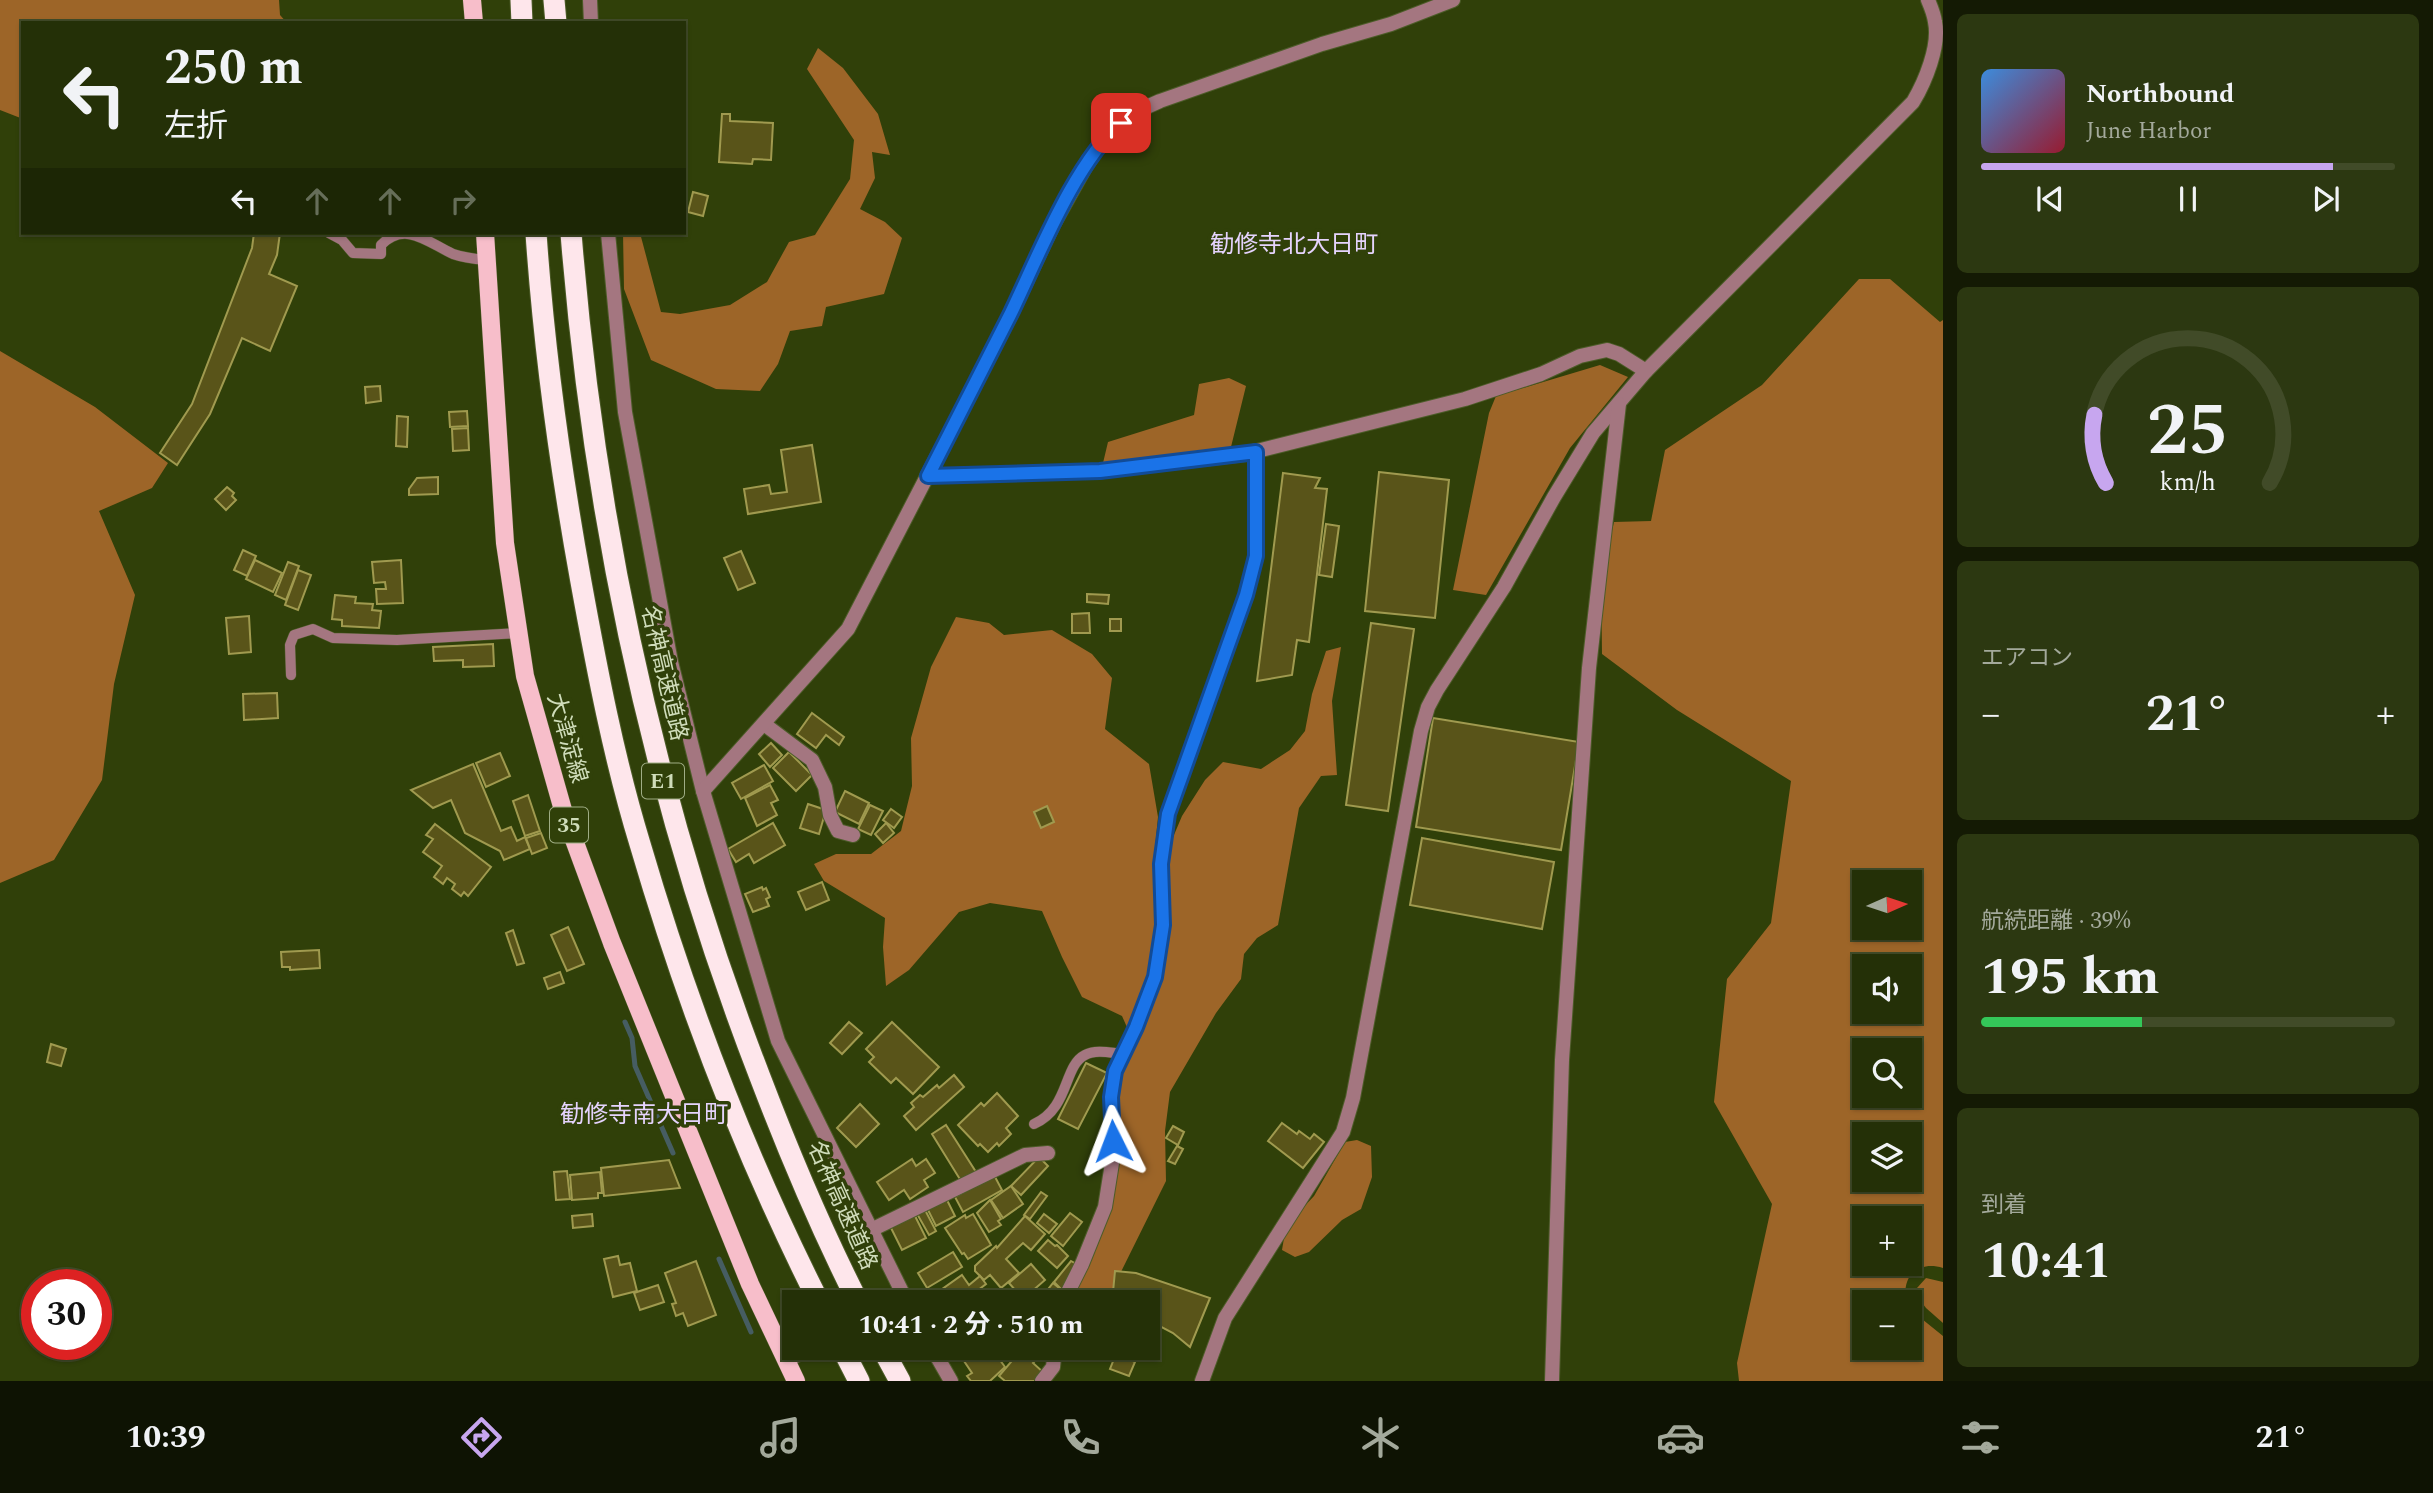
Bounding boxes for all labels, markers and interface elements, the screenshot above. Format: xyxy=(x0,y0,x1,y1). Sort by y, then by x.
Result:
text: 250 m xyxy=(164,31,303,106)
icon: left xyxy=(49,49,140,140)
text: Northbound xyxy=(2086,74,2234,114)
pin xyxy=(1091,93,1151,153)
text: 左折 xyxy=(164,102,228,151)
icon: arrive xyxy=(1102,104,1140,142)
text: June Harbor xyxy=(2086,114,2211,149)
icon: previous xyxy=(2031,180,2069,218)
icon: pause xyxy=(2169,180,2207,218)
icon: next xyxy=(2307,180,2345,218)
icon: left xyxy=(225,182,263,220)
icon: ahead xyxy=(298,182,336,220)
icon: ahead xyxy=(371,182,409,220)
icon: right xyxy=(444,182,482,220)
district label: 勧修寺北大日町 xyxy=(1210,227,1378,263)
text: 25 xyxy=(2147,377,2229,488)
text: km/h xyxy=(2160,464,2216,502)
street label: 名神高速道路 xyxy=(631,602,696,745)
text: エアコン xyxy=(1981,641,2073,676)
text: 21° xyxy=(2146,675,2230,754)
text: − xyxy=(1981,686,2000,744)
text: + xyxy=(2376,686,2395,744)
street label: 大津淀線 xyxy=(537,689,596,787)
road number: E1 xyxy=(642,764,684,798)
road number: 35 xyxy=(550,808,588,842)
north arrow xyxy=(1852,870,1922,940)
map controls xyxy=(1852,870,1922,1360)
text: 航続距離 · 39% xyxy=(1981,904,2131,939)
text: 195 km xyxy=(1981,938,2160,1017)
button: sound xyxy=(1852,954,1922,1024)
button: search xyxy=(1852,1038,1922,1108)
district label: 勧修寺南大日町 xyxy=(560,1097,728,1133)
position arrow xyxy=(1076,1104,1150,1178)
button: layers xyxy=(1852,1122,1922,1192)
street label: 名神高速道路 xyxy=(798,1135,886,1276)
text: 到着 xyxy=(1981,1188,2027,1223)
button: + xyxy=(1852,1206,1922,1276)
text: 10:41 xyxy=(1981,1222,2112,1301)
speed limit sign: 30 xyxy=(21,1269,112,1360)
button: − xyxy=(1852,1290,1922,1360)
text: 10:41 · 2 分 · 510 m xyxy=(858,1305,1084,1345)
text: 10:39 xyxy=(125,1413,206,1462)
icon: directions xyxy=(457,1413,506,1462)
icon: music xyxy=(756,1413,805,1462)
icon: phone xyxy=(1056,1413,1105,1462)
icon: climate xyxy=(1356,1413,1405,1462)
icon: car xyxy=(1656,1413,1705,1462)
icon: filters xyxy=(1956,1413,2005,1462)
text: 21° xyxy=(2256,1413,2308,1462)

